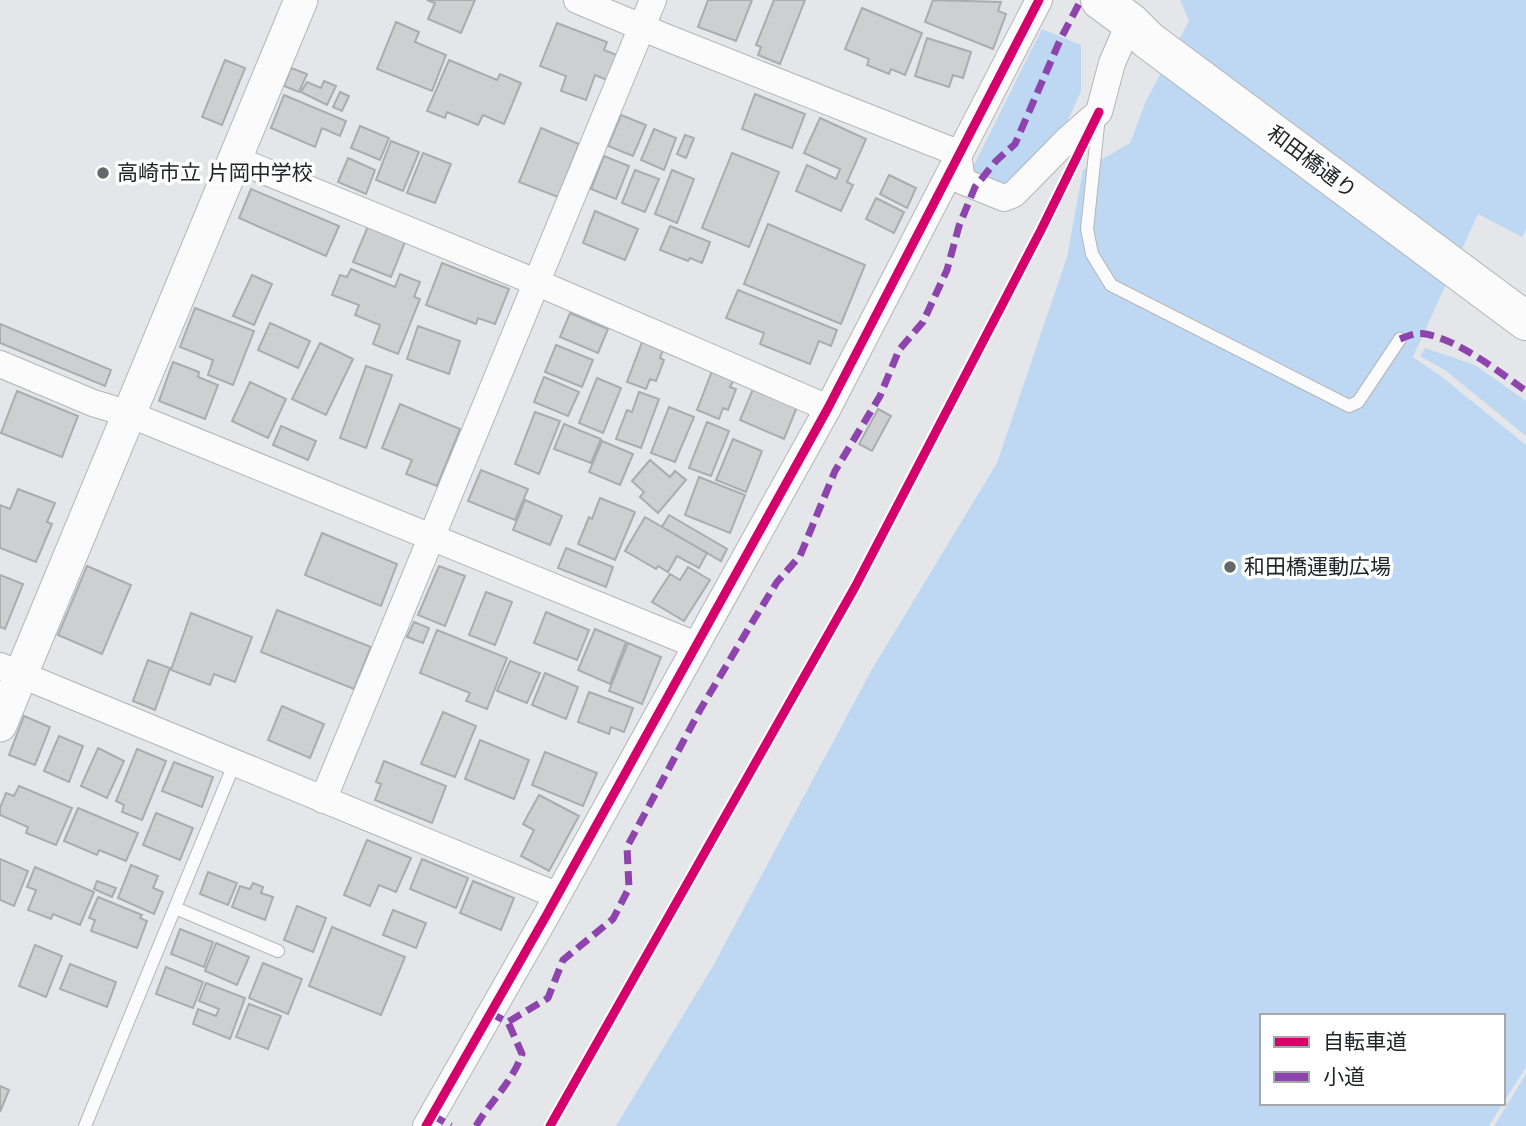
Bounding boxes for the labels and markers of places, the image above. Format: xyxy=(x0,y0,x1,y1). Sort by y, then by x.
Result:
place label: 高崎市立 片岡中学校 xyxy=(117,161,313,185)
marker: 高崎市立 片岡中学校 xyxy=(95,165,111,181)
place label: 和田橋運動広場 xyxy=(1244,555,1391,579)
marker: 和田橋運動広場 xyxy=(1222,559,1238,575)

